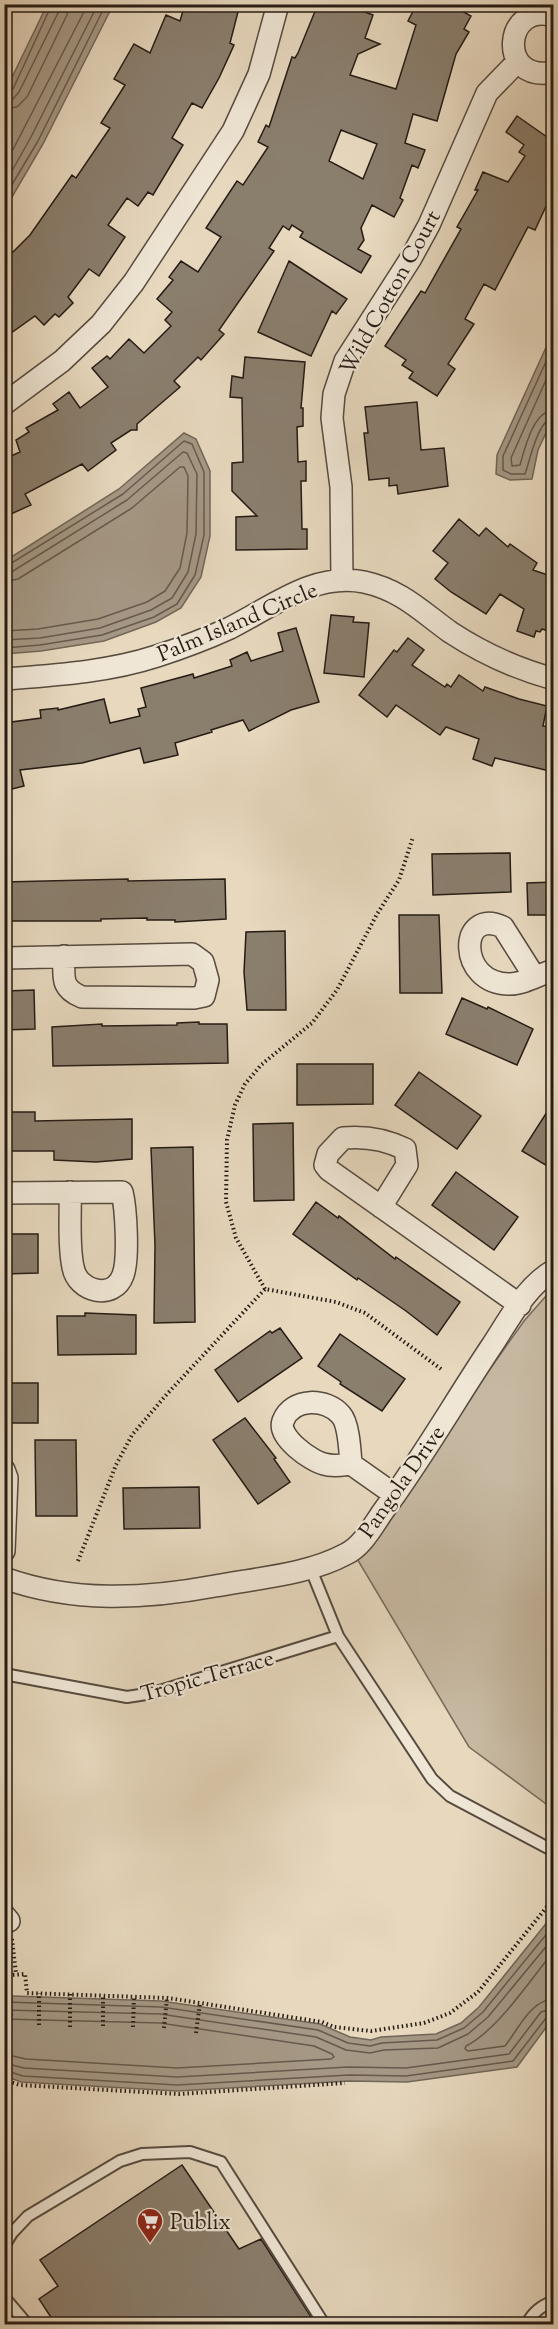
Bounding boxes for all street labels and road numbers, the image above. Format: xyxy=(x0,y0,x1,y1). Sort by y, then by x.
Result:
street label: Wild Cotton Court xyxy=(333,205,450,382)
street label: Palm Island Circle xyxy=(153,576,323,672)
street label: Pangola Drive xyxy=(353,1420,454,1546)
street label: Tropic Terrace xyxy=(138,1644,278,1712)

